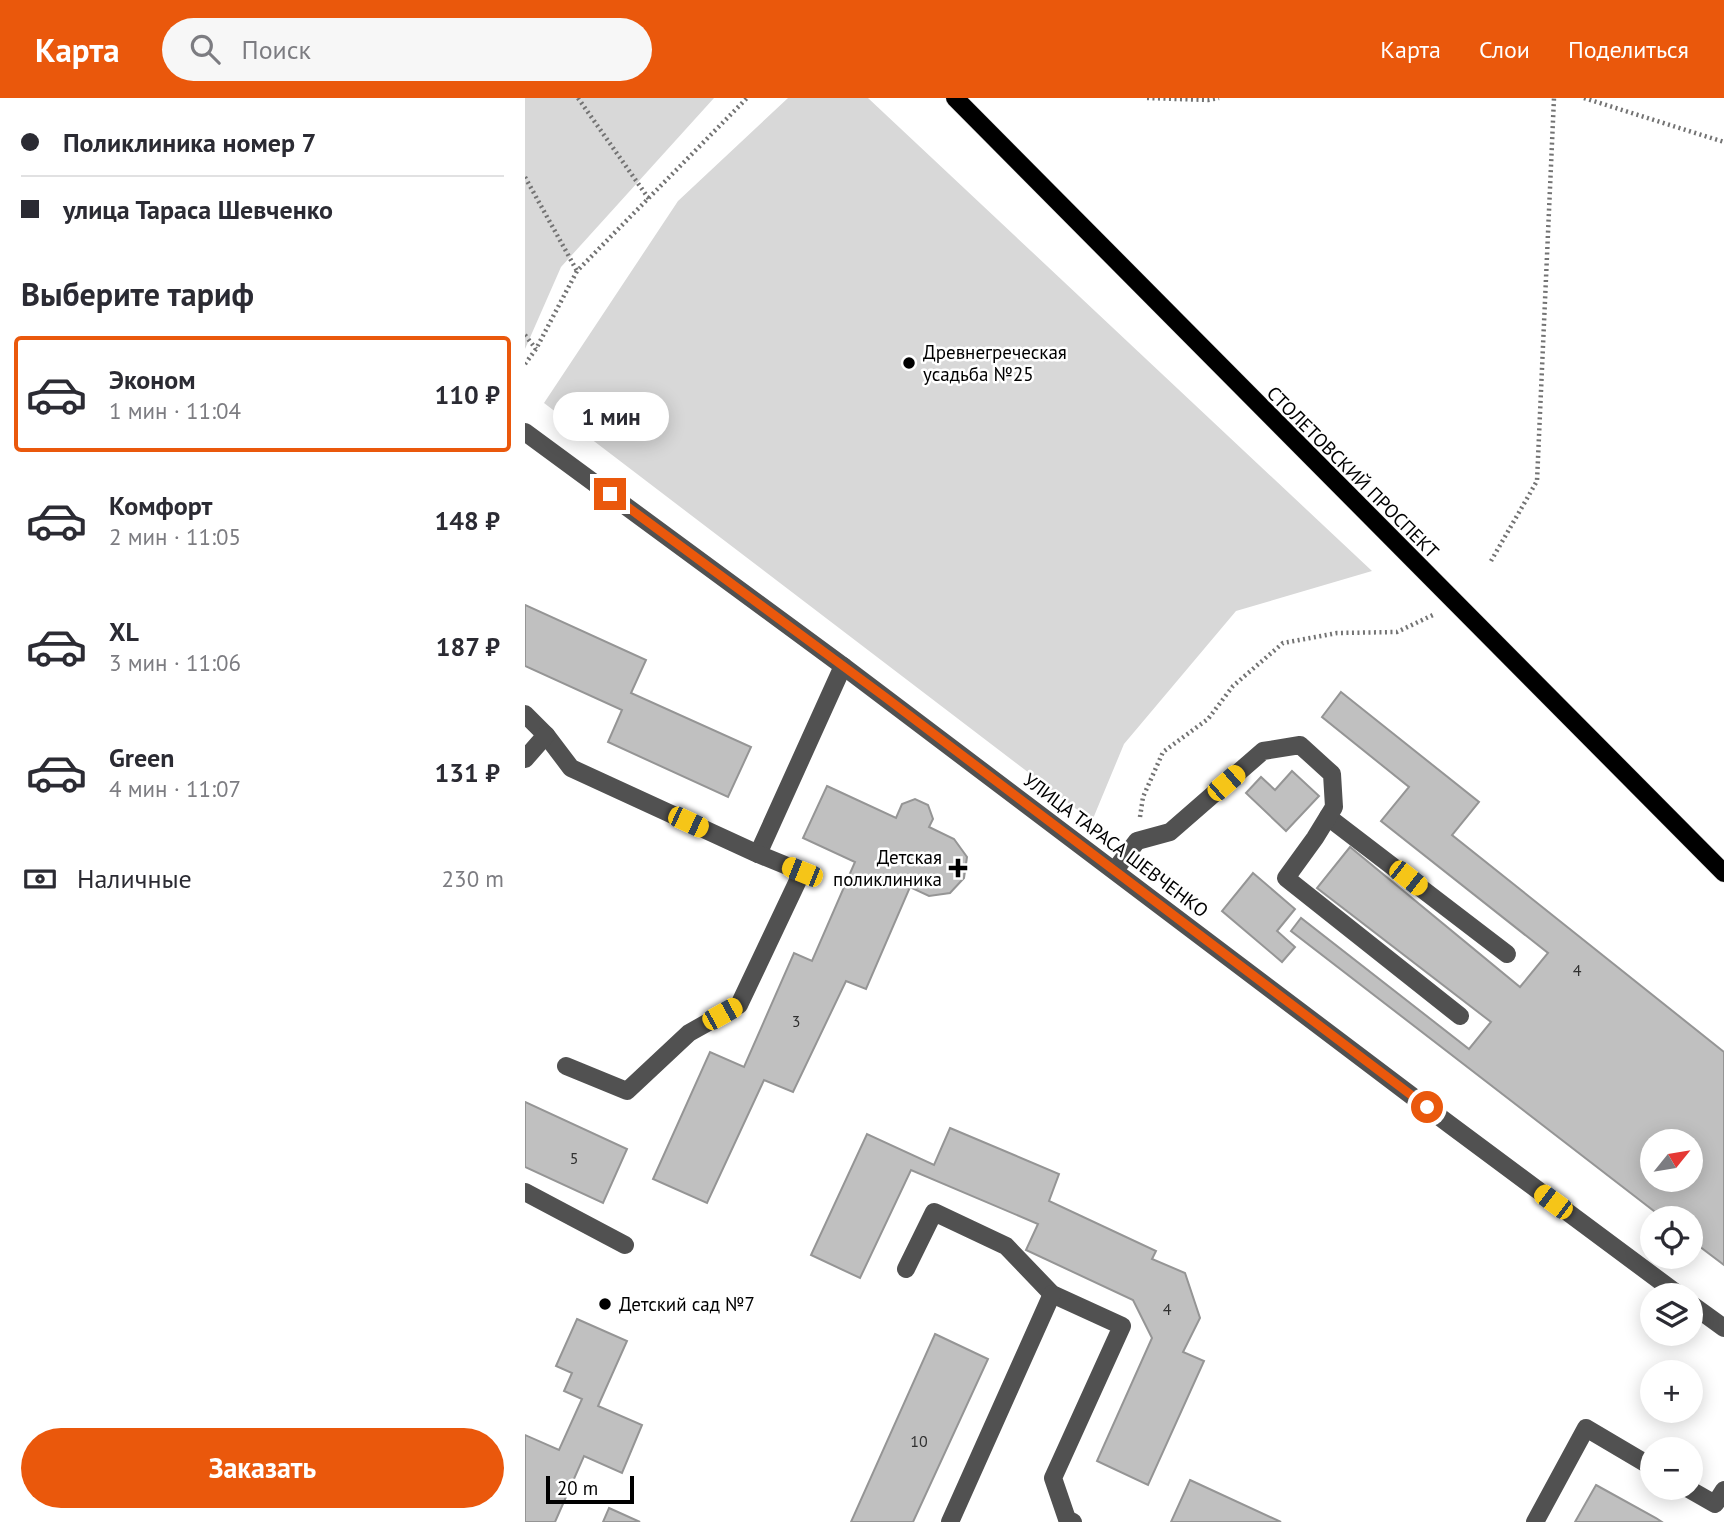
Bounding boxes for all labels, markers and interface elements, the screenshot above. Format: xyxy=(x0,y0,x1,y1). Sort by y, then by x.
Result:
search box xyxy=(162,18,652,81)
text: Карта xyxy=(35,28,120,71)
icon: search xyxy=(186,30,224,68)
text: Поиск xyxy=(242,33,311,66)
text: Карта xyxy=(1380,34,1441,65)
text: Слои xyxy=(1479,34,1530,65)
text: Поделиться xyxy=(1568,34,1689,65)
text: Поликлиника номер 7 xyxy=(63,126,316,159)
text: улица Тараса Шевченко xyxy=(63,193,333,226)
text: Выберите тариф xyxy=(21,273,254,315)
place label: Древнегреческая усадьба №25 xyxy=(923,340,1067,386)
marker: Древнегреческая усадьба №25 xyxy=(901,355,917,371)
icon: car xyxy=(25,363,88,426)
text: Эконом xyxy=(109,363,196,396)
text: 110 ₽ xyxy=(434,378,500,411)
street label: СТОЛЕТОВСКИЙ ПРОСПЕКТ xyxy=(1262,381,1444,563)
callout: 1 мин xyxy=(552,392,668,442)
text: 1 мин · 11:04 xyxy=(109,396,241,425)
text: 1 мин xyxy=(581,402,641,431)
route end xyxy=(594,478,626,510)
icon: car xyxy=(25,489,88,552)
text: Комфорт xyxy=(109,489,212,522)
text: 148 ₽ xyxy=(434,504,500,537)
text: 2 мин · 11:05 xyxy=(109,522,241,551)
icon: car xyxy=(25,615,88,678)
text: XL xyxy=(109,615,139,648)
text: 187 ₽ xyxy=(436,630,500,663)
text: 3 мин · 11:06 xyxy=(109,648,241,677)
icon: car xyxy=(25,741,88,804)
text: Green xyxy=(109,741,174,774)
text: 131 ₽ xyxy=(434,756,500,789)
car xyxy=(1204,761,1249,805)
street label: УЛИЦА ТАРАСА ШЕВЧЕНКО xyxy=(1019,768,1213,922)
text: 4 мин · 11:07 xyxy=(109,774,241,803)
car xyxy=(665,804,712,840)
place label: Детская поликлиника xyxy=(833,845,942,891)
car xyxy=(779,854,826,890)
car xyxy=(1385,857,1432,899)
marker: Детская поликлиника xyxy=(948,858,968,878)
icon: cash xyxy=(21,860,59,898)
text: Наличные xyxy=(77,862,192,895)
text: 230 m xyxy=(442,864,504,893)
house number: 4 xyxy=(1573,960,1582,980)
car xyxy=(699,995,746,1033)
house number: 3 xyxy=(792,1011,800,1031)
route start xyxy=(1411,1091,1443,1123)
north arrow xyxy=(1640,1129,1703,1192)
map controls xyxy=(1640,1129,1703,1500)
house number: 5 xyxy=(570,1148,578,1168)
car xyxy=(1530,1181,1577,1223)
button: locate xyxy=(1640,1206,1703,1269)
button: layers xyxy=(1640,1283,1703,1346)
place label: Детский сад №7 xyxy=(619,1292,755,1316)
marker: Детский сад №7 xyxy=(597,1296,613,1312)
house number: 4 xyxy=(1163,1299,1172,1319)
button: + xyxy=(1640,1360,1703,1423)
button: Заказать xyxy=(21,1428,504,1508)
house number: 10 xyxy=(910,1431,928,1451)
button: − xyxy=(1640,1437,1703,1500)
scale bar xyxy=(546,1473,633,1505)
text: 20 m xyxy=(557,1476,598,1500)

